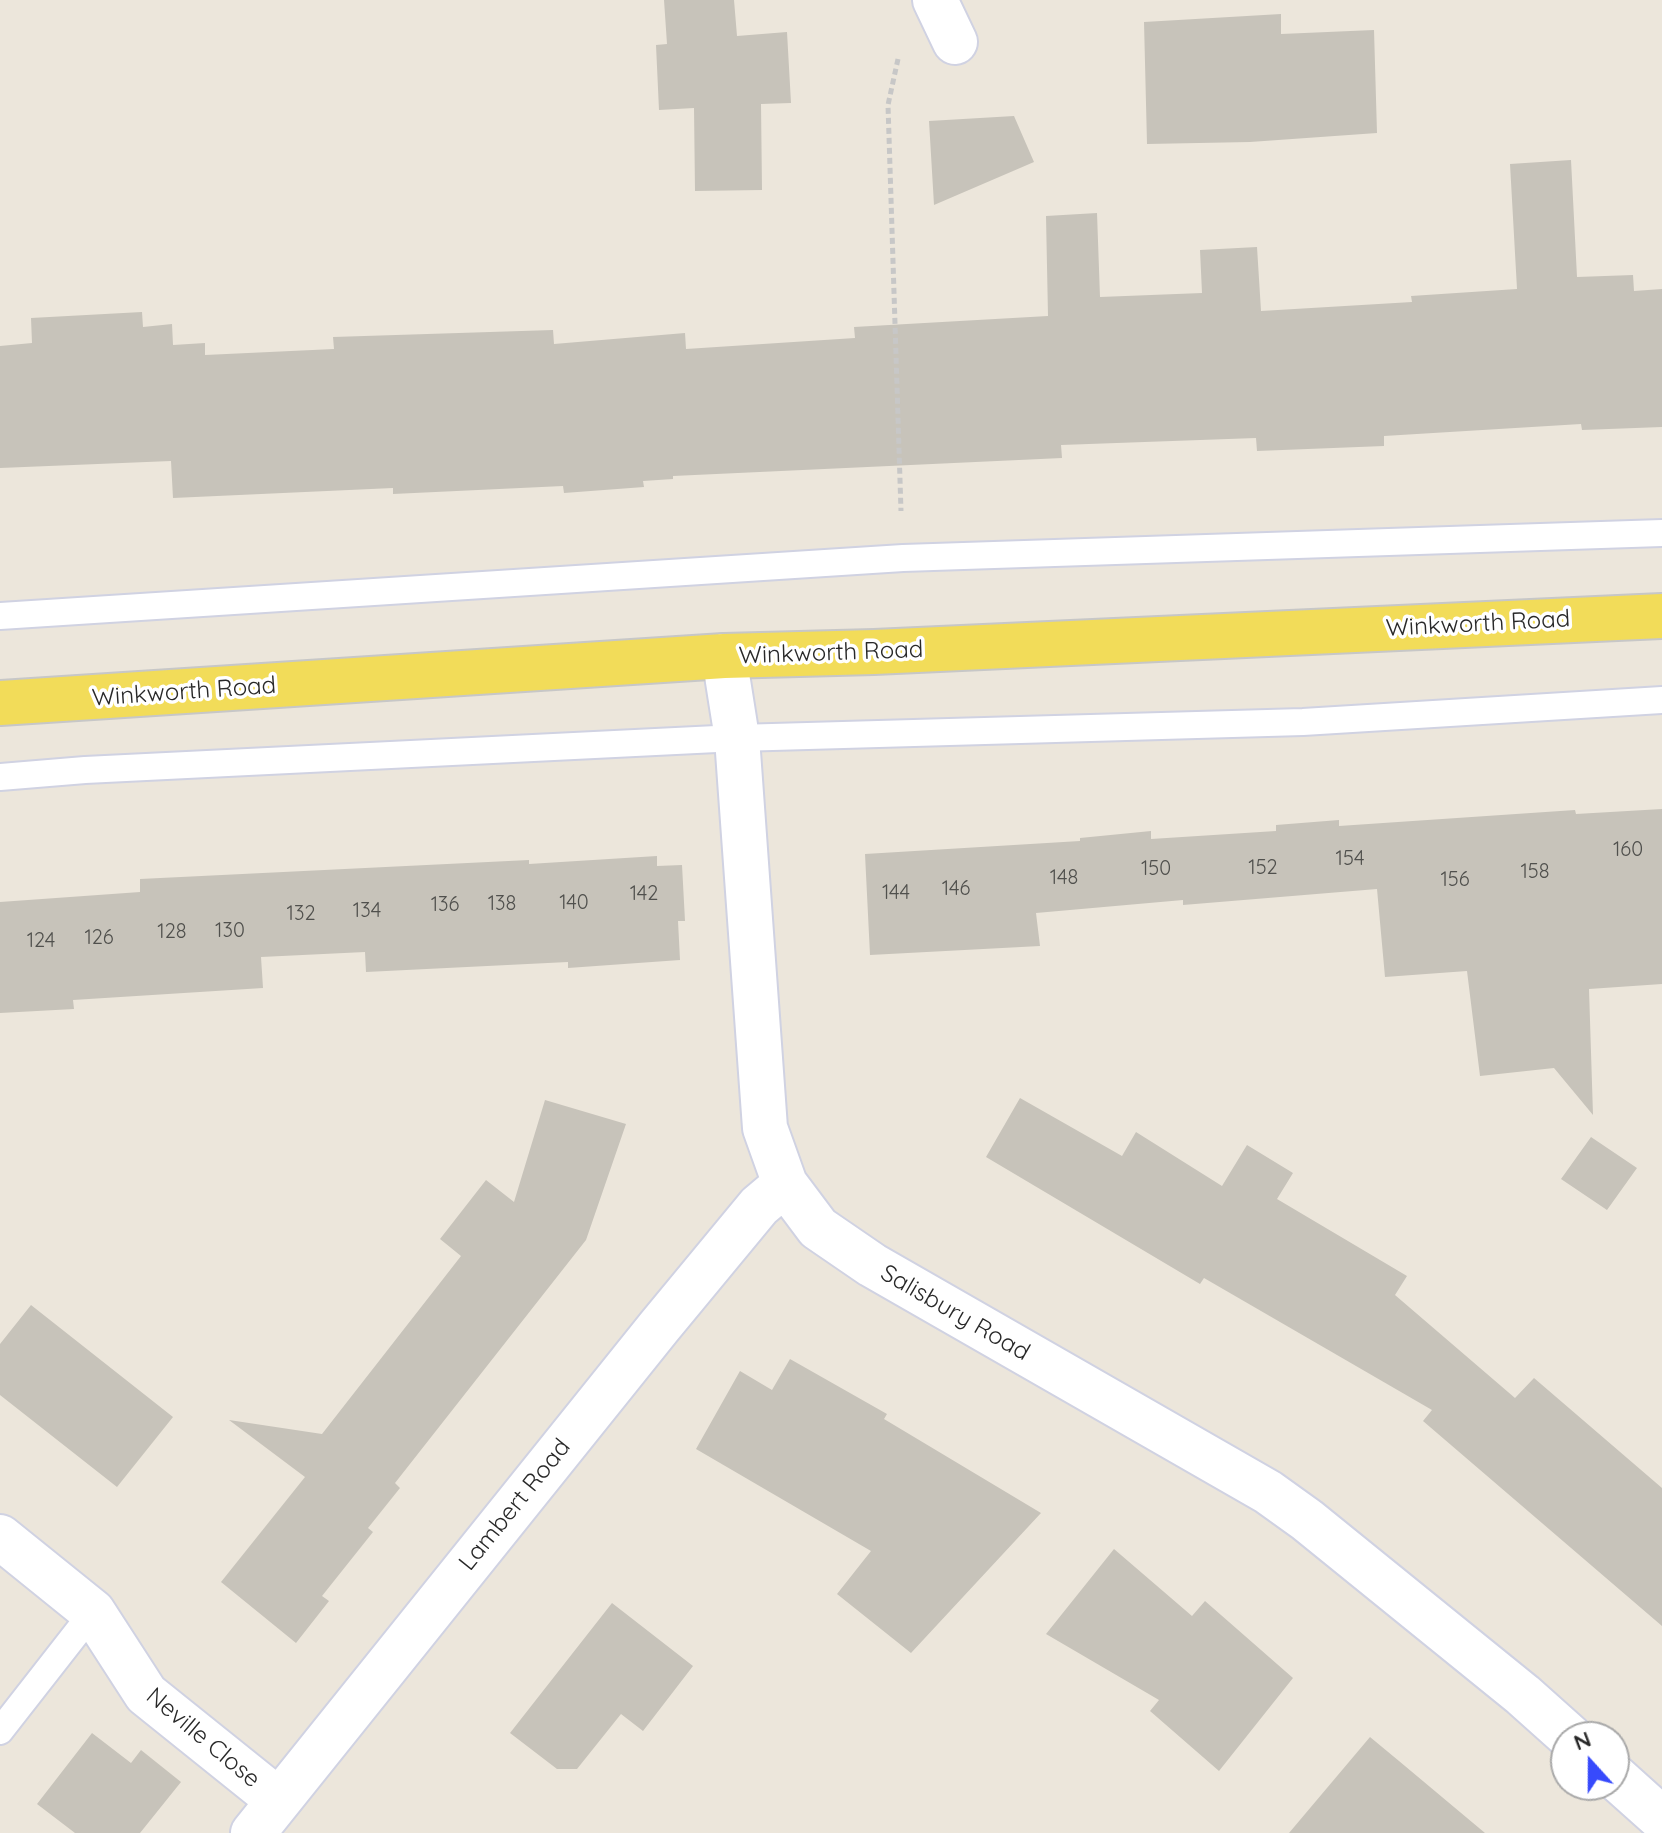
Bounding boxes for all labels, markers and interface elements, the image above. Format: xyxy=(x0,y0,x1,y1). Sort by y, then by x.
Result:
street label: Winkworth Road xyxy=(1385,605,1571,643)
street label: Winkworth Road xyxy=(738,635,924,671)
street label: Winkworth Road xyxy=(91,671,277,713)
house number: 160 xyxy=(1613,838,1643,862)
house number: 154 xyxy=(1336,847,1364,871)
house number: 152 xyxy=(1248,856,1278,880)
house number: 150 xyxy=(1141,857,1171,881)
house number: 158 xyxy=(1520,860,1550,884)
house number: 148 xyxy=(1050,866,1078,890)
house number: 156 xyxy=(1440,868,1470,892)
house number: 146 xyxy=(942,877,970,901)
house number: 144 xyxy=(882,881,910,905)
house number: 142 xyxy=(630,882,658,906)
house number: 140 xyxy=(559,891,589,915)
house number: 138 xyxy=(488,892,516,916)
house number: 136 xyxy=(431,893,459,917)
house number: 134 xyxy=(353,899,381,923)
house number: 132 xyxy=(287,902,315,926)
house number: 130 xyxy=(215,919,245,943)
house number: 128 xyxy=(157,920,187,944)
house number: 126 xyxy=(84,926,114,950)
house number: 124 xyxy=(27,929,55,953)
street label: Salisbury Road xyxy=(875,1259,1035,1367)
street label: Lambert Road xyxy=(453,1433,577,1577)
street label: Neville Close xyxy=(140,1682,266,1794)
north arrow xyxy=(1550,1721,1630,1801)
text: N xyxy=(1570,1724,1595,1756)

